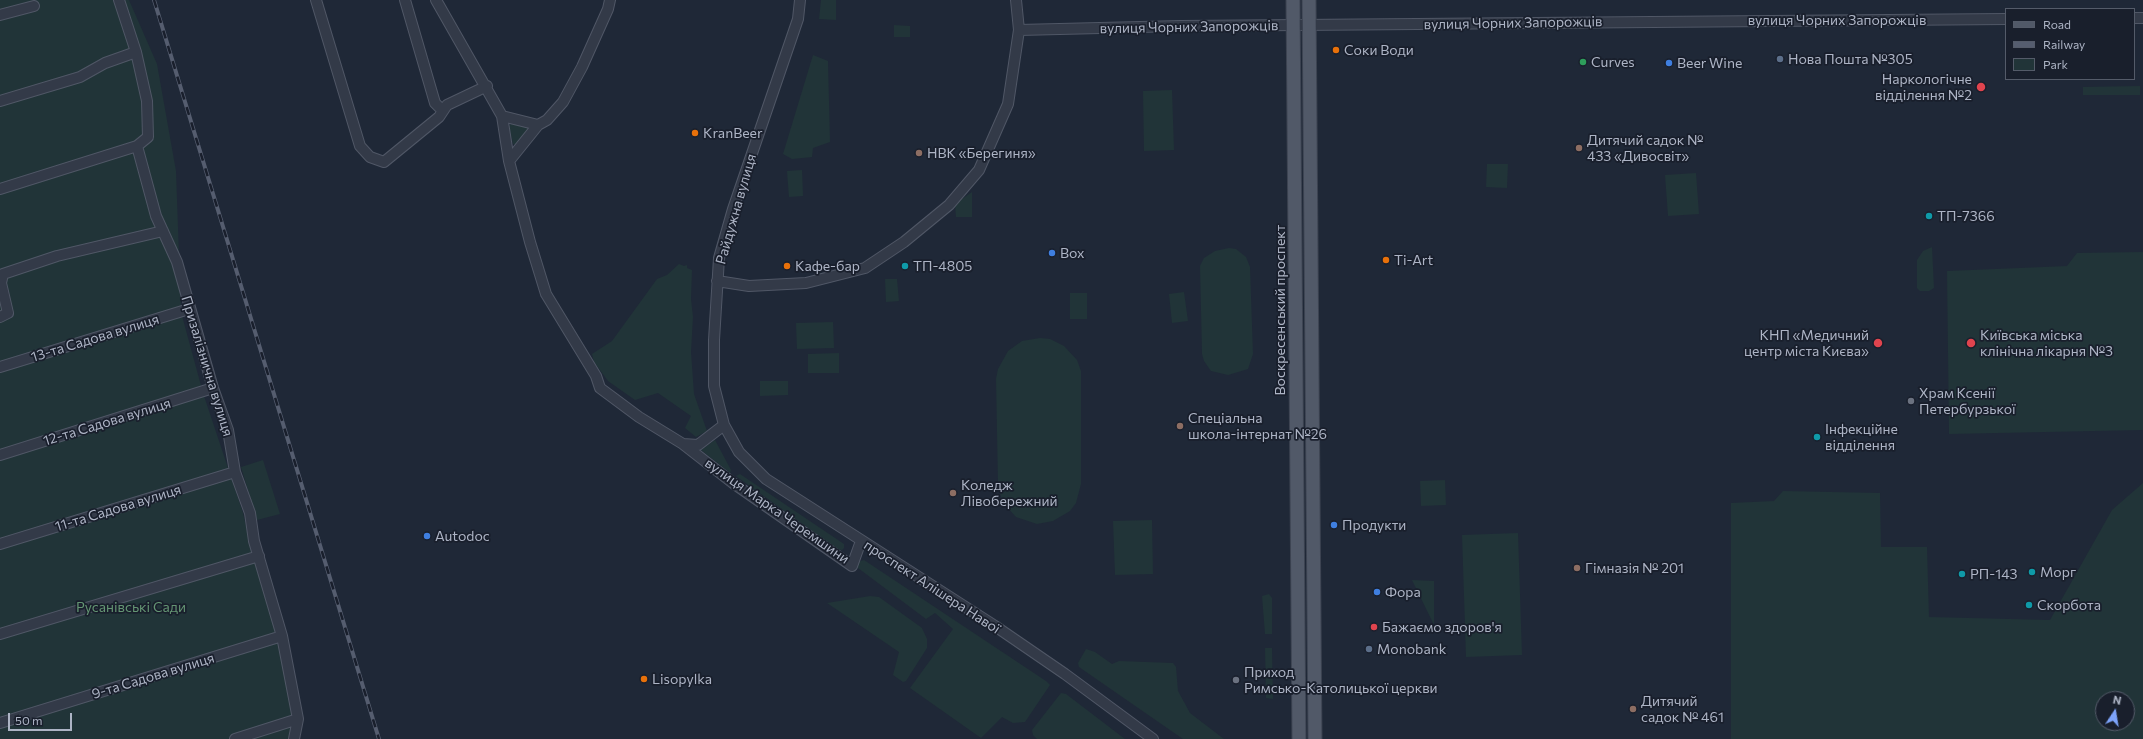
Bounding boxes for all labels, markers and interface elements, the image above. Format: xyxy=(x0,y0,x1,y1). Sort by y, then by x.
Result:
legend xyxy=(2005,8,2135,80)
street label: вулиця Чорних Запорожців xyxy=(1748,12,1926,28)
street label: вулиця Чорних Запорожців xyxy=(1424,13,1602,33)
street label: вулиця Чорних Запорожців xyxy=(1100,17,1278,37)
text: Road xyxy=(2043,17,2071,31)
text: Railway xyxy=(2043,37,2085,51)
place label: Соки Води xyxy=(1344,42,1414,58)
marker: Соки Води xyxy=(1331,45,1341,55)
place label: Нова Пошта №305 xyxy=(1788,51,1913,67)
place label: Curves xyxy=(1591,54,1635,70)
marker: Нова Пошта №305 xyxy=(1775,54,1785,64)
place label: Beer Wine xyxy=(1677,55,1742,71)
marker: Curves xyxy=(1578,57,1588,67)
text: Park xyxy=(2043,57,2068,71)
marker: Beer Wine xyxy=(1664,58,1674,68)
place label: Наркологічне відділення №2 xyxy=(1875,71,1972,104)
marker: Наркологічне відділення №2 xyxy=(1975,81,1987,93)
place label: KranBeer xyxy=(703,125,763,141)
marker: KranBeer xyxy=(690,128,700,138)
place label: Дитячий садок № 433 «Дивосвіт» xyxy=(1587,132,1703,164)
marker: Дитячий садок № 433 «Дивосвіт» xyxy=(1574,143,1584,153)
place label: НВК «Берегиня» xyxy=(927,145,1036,161)
marker: НВК «Берегиня» xyxy=(914,148,924,158)
street label: Райдужна вулиця xyxy=(712,152,760,266)
place label: ТП-7366 xyxy=(1937,208,1995,224)
marker: ТП-7366 xyxy=(1924,211,1934,221)
street label: Воскресенський проспект xyxy=(1272,225,1288,395)
place label: Box xyxy=(1060,245,1085,261)
marker: Box xyxy=(1047,248,1057,258)
place label: Ti-Art xyxy=(1394,252,1433,268)
marker: Ti-Art xyxy=(1381,255,1391,265)
place label: Кафе-бар xyxy=(795,258,860,274)
place label: ТП-4805 xyxy=(913,258,972,274)
marker: Кафе-бар xyxy=(782,261,792,271)
marker: ТП-4805 xyxy=(900,261,910,271)
street label: Призалізнична вулиця xyxy=(178,294,236,438)
street label: 13-та Садова вулиця xyxy=(29,311,161,365)
place label: КНП «Медичний центр міста Києва» xyxy=(1744,327,1869,360)
place label: Київська міська клінічна лікарня №3 xyxy=(1980,327,2113,360)
marker: КНП «Медичний центр міста Києва» xyxy=(1872,337,1884,349)
marker: Київська міська клінічна лікарня №3 xyxy=(1965,337,1977,349)
place label: Храм Ксенії Петербурзької xyxy=(1919,385,2016,418)
street label: 12-та Садова вулиця xyxy=(41,395,173,449)
marker: Храм Ксенії Петербурзької xyxy=(1906,396,1916,406)
place label: Спеціальна школа-інтернат №26 xyxy=(1188,410,1327,442)
marker: Спеціальна школа-інтернат №26 xyxy=(1175,421,1185,431)
place label: Інфекційне відділення xyxy=(1825,421,1898,454)
marker: Інфекційне відділення xyxy=(1812,432,1822,442)
street label: вулиця Марка Черемшини xyxy=(701,455,853,567)
place label: Коледж Лівобережний xyxy=(961,477,1057,510)
street label: 11-та Садова вулиця xyxy=(53,481,183,535)
marker: Коледж Лівобережний xyxy=(948,488,958,498)
place label: Продукти xyxy=(1342,517,1406,533)
marker: Продукти xyxy=(1329,520,1339,530)
place label: Autodoc xyxy=(435,528,490,544)
marker: Autodoc xyxy=(422,531,432,541)
street label: проспект Алішера Навої xyxy=(861,537,1003,637)
place label: Гімназія № 201 xyxy=(1585,560,1684,576)
marker: Гімназія № 201 xyxy=(1572,563,1582,573)
place label: Морг xyxy=(2040,564,2076,580)
place label: РП-143 xyxy=(1970,566,2018,582)
marker: Морг xyxy=(2027,567,2037,577)
marker: РП-143 xyxy=(1957,569,1967,579)
place label: Фора xyxy=(1385,584,1421,600)
marker: Фора xyxy=(1372,587,1382,597)
place label: Скорбота xyxy=(2037,597,2101,613)
park label: Русанівські Сади xyxy=(76,599,186,615)
marker: Скорбота xyxy=(2024,600,2034,610)
place label: Бажаємо здоров'я xyxy=(1382,619,1502,635)
marker: Бажаємо здоров'я xyxy=(1369,622,1379,632)
place label: Monobank xyxy=(1377,641,1446,657)
marker: Monobank xyxy=(1364,644,1374,654)
street label: 9-та Садова вулиця xyxy=(90,649,216,703)
place label: Приход Римсько-Католицької церкви xyxy=(1244,664,1438,696)
place label: Lisopylka xyxy=(652,671,712,687)
marker: Lisopylka xyxy=(639,674,649,684)
marker: Приход Римсько-Католицької церкви xyxy=(1231,675,1241,685)
north arrow xyxy=(2095,691,2135,731)
place label: Дитячий садок № 461 xyxy=(1641,693,1724,726)
text: N xyxy=(2112,693,2123,707)
marker: Дитячий садок № 461 xyxy=(1628,704,1638,714)
scale bar xyxy=(10,705,74,731)
text: 50 m xyxy=(15,713,43,727)

